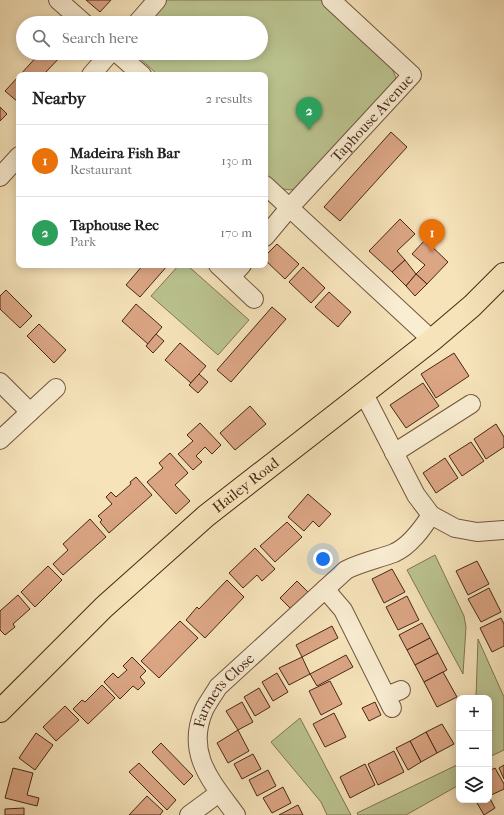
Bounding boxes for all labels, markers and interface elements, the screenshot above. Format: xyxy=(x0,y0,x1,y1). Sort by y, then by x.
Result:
search box xyxy=(16,16,268,60)
icon: search xyxy=(30,27,52,49)
text: Search here xyxy=(62,29,138,47)
street label: Taphouse Avenue xyxy=(327,70,417,166)
text: Nearby xyxy=(32,88,86,108)
text: 2 results xyxy=(206,91,252,106)
pin: 2 xyxy=(296,97,322,130)
text: Madeira Fish Bar xyxy=(70,144,180,162)
text: 1 xyxy=(43,153,47,168)
text: 130 m xyxy=(221,153,252,168)
text: Restaurant xyxy=(70,162,132,177)
text: Taphouse Rec xyxy=(70,216,159,234)
pin: 1 xyxy=(419,219,445,252)
text: 2 xyxy=(42,225,48,240)
text: 170 m xyxy=(220,225,252,240)
text: Park xyxy=(70,234,96,249)
street label: Hailey Road xyxy=(209,453,283,517)
your location xyxy=(313,549,333,569)
street label: Farmers Close xyxy=(190,649,258,729)
map controls xyxy=(456,695,492,803)
button: + xyxy=(456,695,492,731)
button: − xyxy=(456,731,492,767)
button: layers xyxy=(456,767,492,803)

